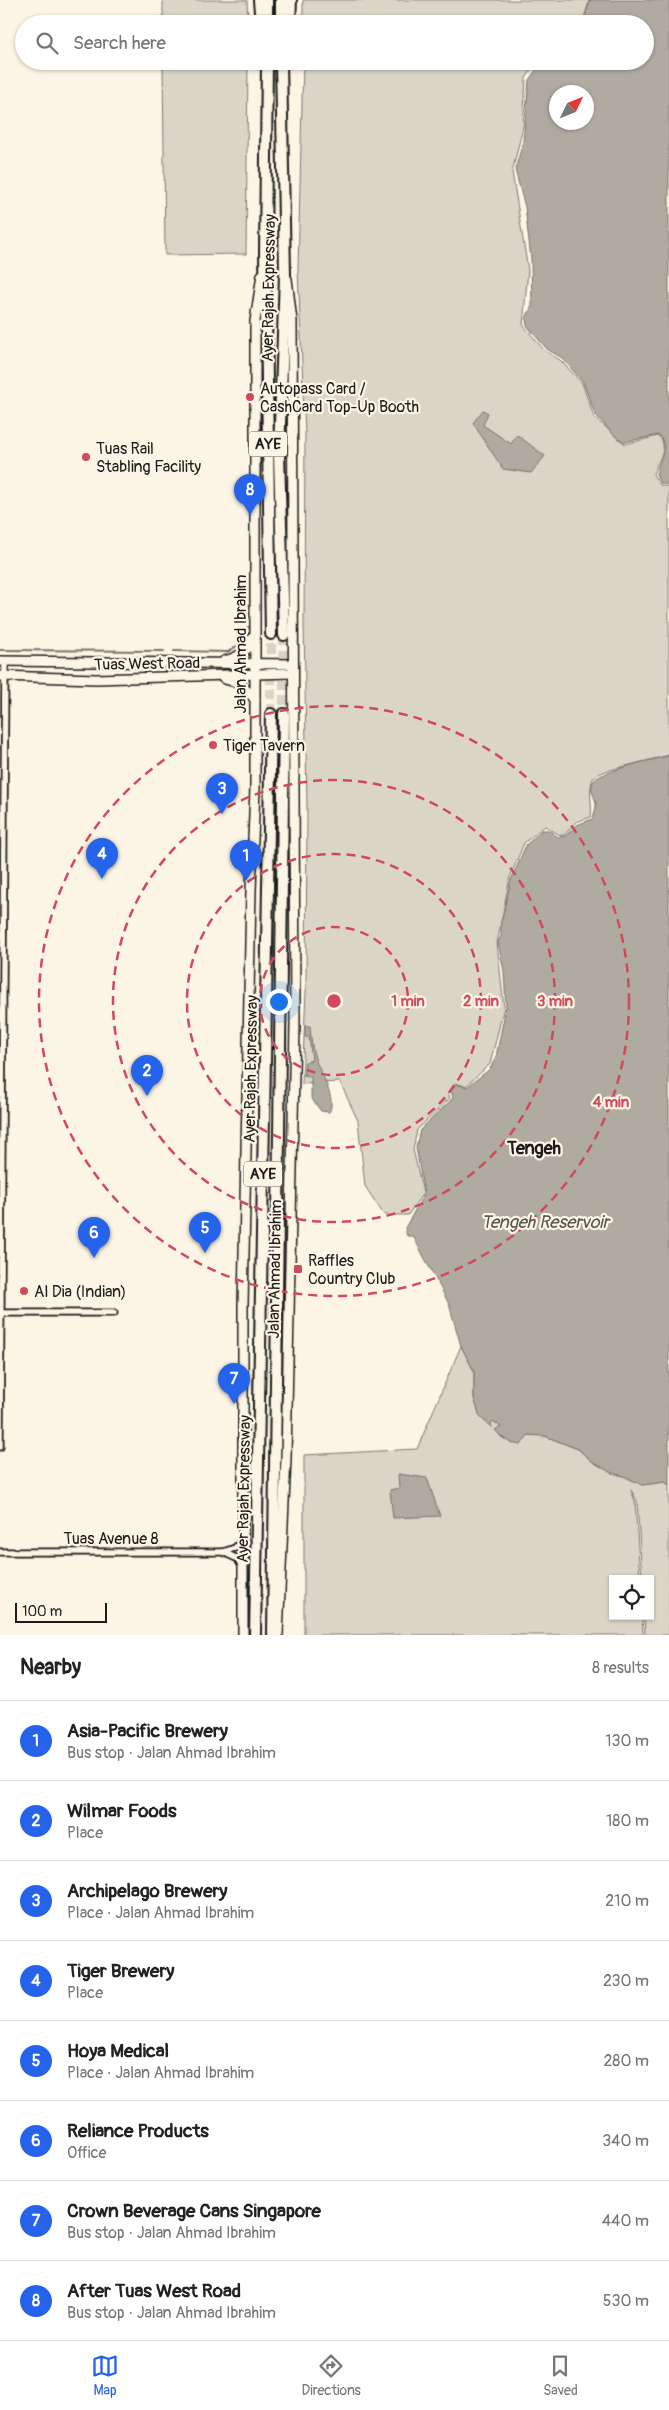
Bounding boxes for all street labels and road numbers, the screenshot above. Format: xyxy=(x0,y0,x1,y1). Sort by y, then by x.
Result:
street label: Ayer Rajah Expressway xyxy=(258,214,280,362)
road number: AYE xyxy=(249,432,287,456)
street label: Jalan Ahmad Ibrahim xyxy=(231,574,251,714)
street label: Tuas West Road xyxy=(94,653,200,675)
street label: Ayer Rajah Expressway xyxy=(240,995,262,1143)
road number: AYE xyxy=(244,1162,282,1186)
street label: Jalan Ahmad Ibrahim xyxy=(264,1199,286,1339)
street label: Ayer Rajah Expressway xyxy=(233,1415,255,1563)
street label: Tuas Avenue 8 xyxy=(63,1529,159,1549)

